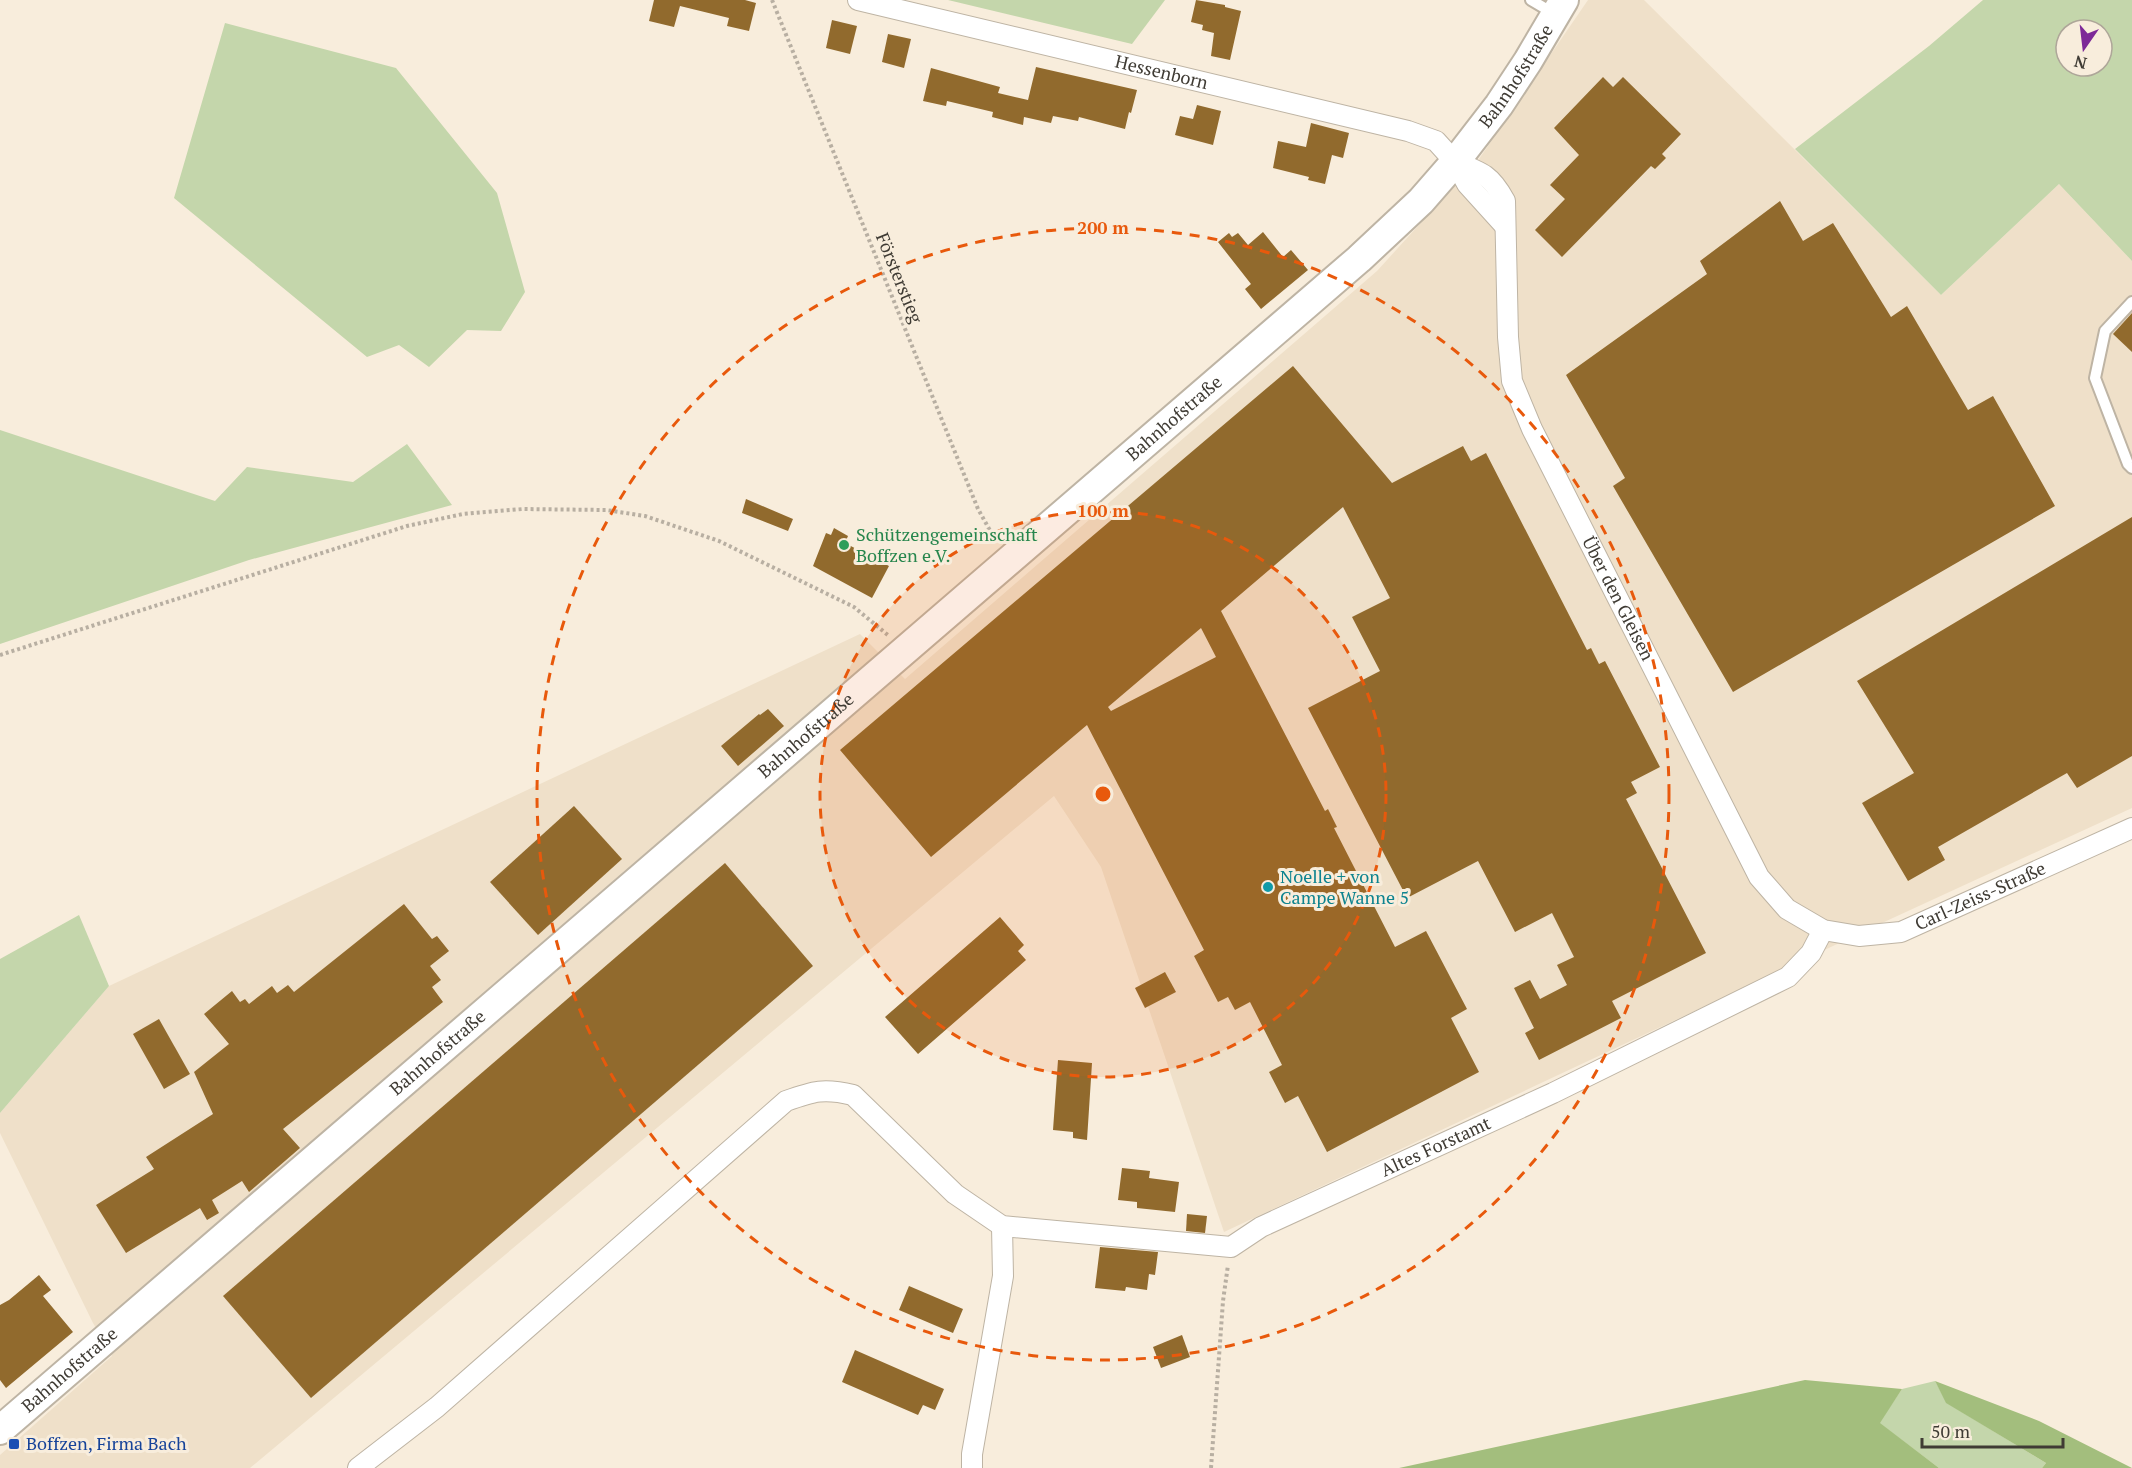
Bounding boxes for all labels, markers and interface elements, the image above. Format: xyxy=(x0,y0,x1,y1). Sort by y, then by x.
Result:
north arrow xyxy=(2054,18,2114,78)
street label: Bahnhofstraße xyxy=(1473,20,1558,132)
street label: Hessenborn xyxy=(1113,49,1211,94)
text: N xyxy=(2072,50,2089,75)
text: 200 m xyxy=(1077,215,1129,239)
street label: Försterstieg xyxy=(871,229,929,327)
street label: Bahnhofstraße xyxy=(1121,369,1227,465)
text: 100 m xyxy=(1077,498,1129,522)
place label: Schützengemeinschaft Boffzen e.V. xyxy=(856,522,1038,567)
street label: Über den Gleisen xyxy=(1577,532,1660,665)
marker: Schützengemeinschaft Boffzen e.V. xyxy=(837,538,851,552)
street label: Bahnhofstraße xyxy=(752,687,858,783)
centre of rings xyxy=(1093,784,1113,804)
street label: Carl-Zeiss-Straße xyxy=(1911,855,2049,935)
place label: Noelle + von Campe Wanne 5 xyxy=(1280,864,1409,909)
marker: Noelle + von Campe Wanne 5 xyxy=(1261,880,1275,894)
street label: Bahnhofstraße xyxy=(384,1004,490,1100)
street label: Altes Forstamt xyxy=(1377,1110,1494,1181)
street label: Bahnhofstraße xyxy=(16,1321,122,1417)
scale bar xyxy=(1922,1411,2063,1449)
text: 50 m xyxy=(1931,1419,1971,1443)
place label: Boffzen, Firma Bach xyxy=(26,1431,187,1455)
marker: Boffzen, Firma Bach xyxy=(7,1437,21,1451)

